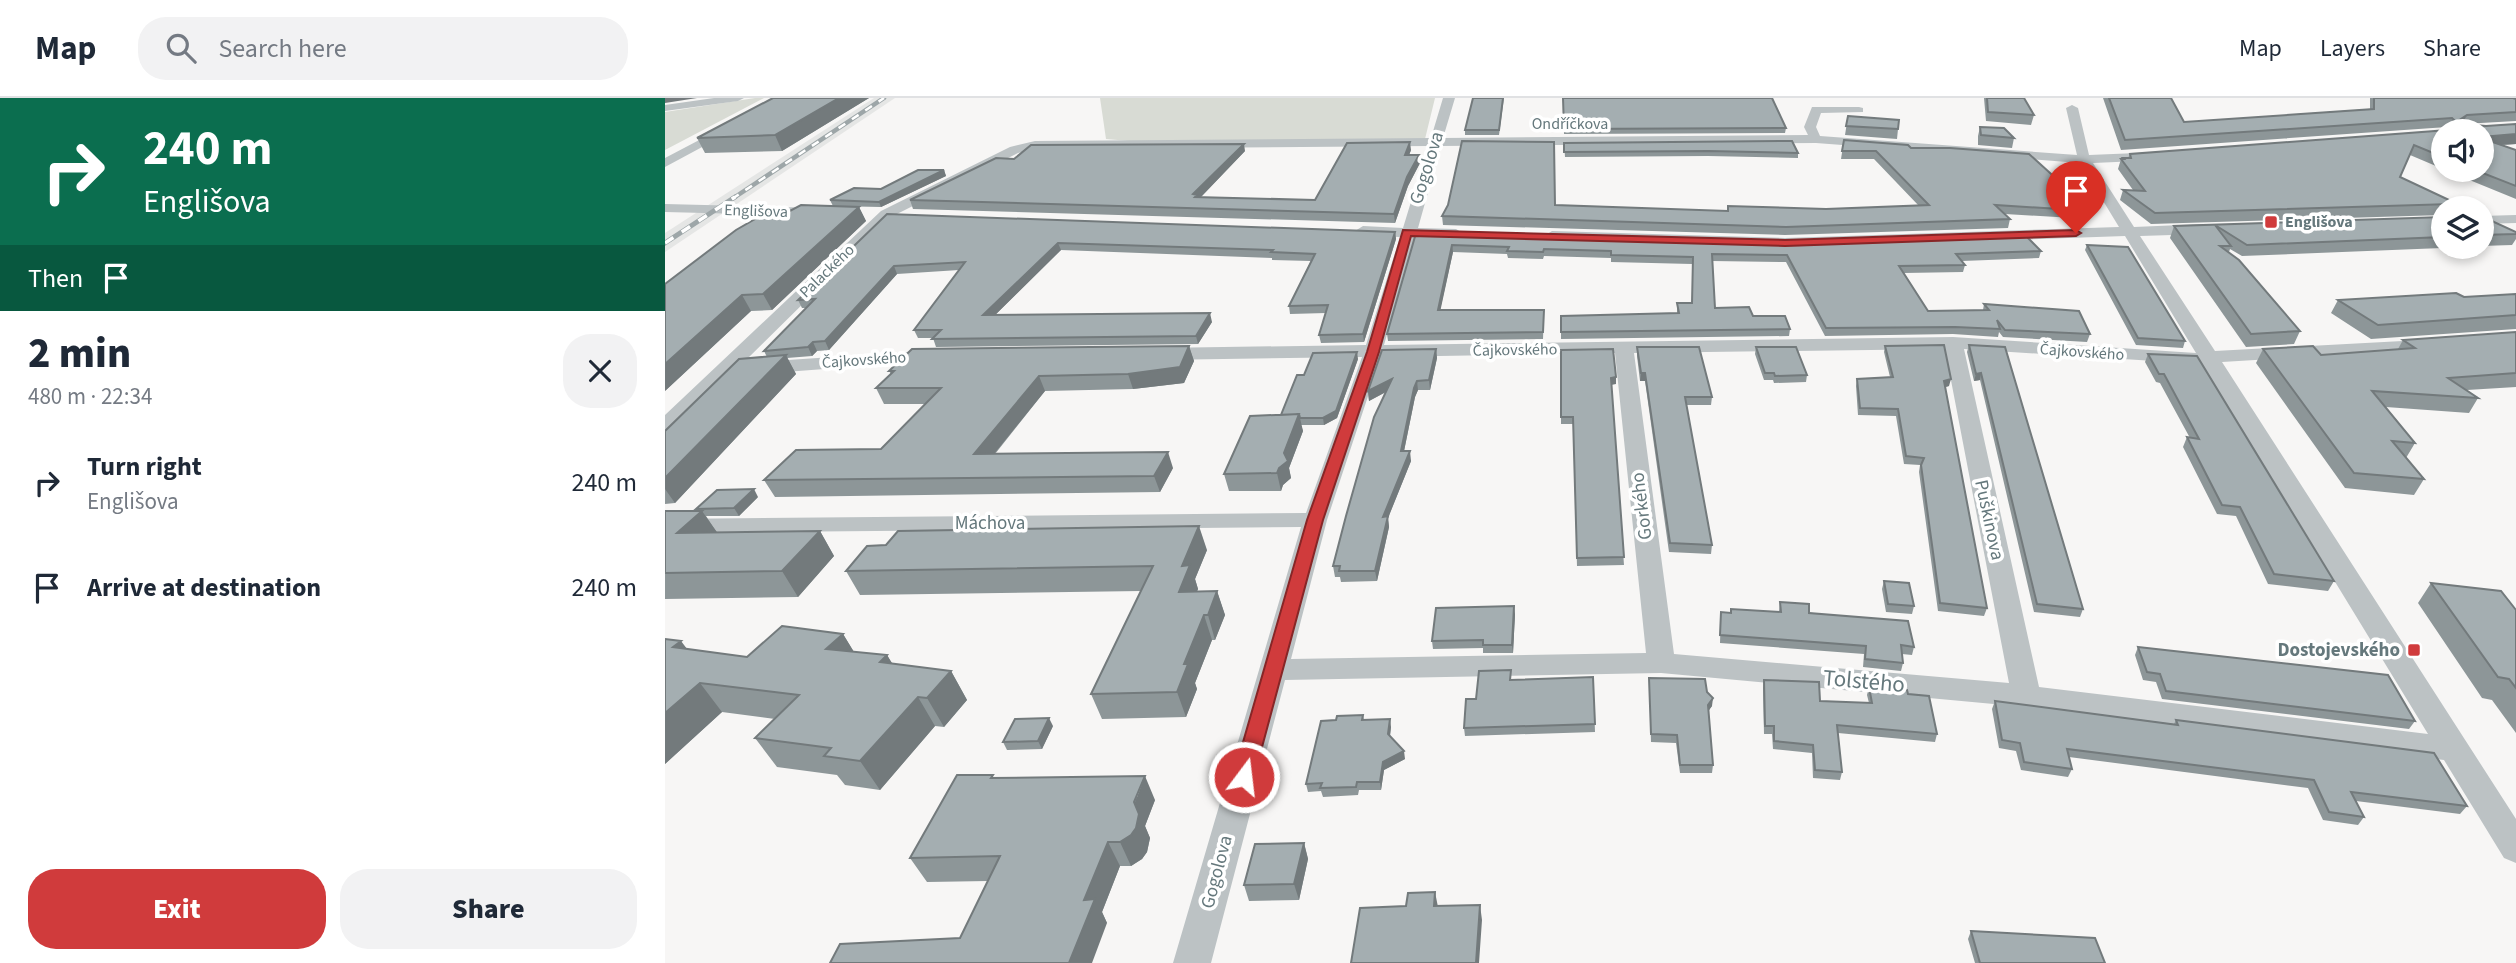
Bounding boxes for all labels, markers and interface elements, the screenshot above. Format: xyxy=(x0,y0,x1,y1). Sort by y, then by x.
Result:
search box xyxy=(138,17,628,80)
text: Map xyxy=(35,25,96,72)
icon: search xyxy=(162,29,200,67)
text: Search here xyxy=(218,30,347,67)
text: Map xyxy=(2239,31,2282,66)
text: Layers xyxy=(2320,31,2385,66)
text: Share xyxy=(2423,31,2481,66)
street label: Ondříčkova xyxy=(1532,113,1608,135)
text: 240 m xyxy=(143,114,272,184)
map controls xyxy=(2431,119,2494,259)
button: sound xyxy=(2431,119,2494,182)
icon: right xyxy=(28,126,119,217)
street label: Gogolova xyxy=(1403,128,1451,208)
pin xyxy=(2046,161,2106,233)
icon: arrive xyxy=(2057,172,2095,210)
text: Englišova xyxy=(143,179,271,225)
button: layers xyxy=(2431,196,2494,259)
street label: Englišova xyxy=(724,199,788,223)
place label: Englišova xyxy=(2285,211,2353,233)
marker: Englišova xyxy=(2263,214,2279,230)
street label: Palackého xyxy=(795,239,859,303)
icon: arrive xyxy=(97,259,135,297)
text: Then xyxy=(28,260,83,297)
text: 2 min xyxy=(28,324,131,384)
button: close xyxy=(563,334,637,408)
street label: Čajkovského xyxy=(1473,338,1557,362)
street label: Čajkovského xyxy=(2039,338,2125,366)
street label: Čajkovského xyxy=(821,346,907,374)
text: 480 m · 22:34 xyxy=(28,380,152,413)
text: Turn right xyxy=(87,448,202,485)
icon: right xyxy=(28,464,66,502)
text: 240 m xyxy=(571,464,637,501)
street label: Gorkého xyxy=(1624,471,1660,541)
street label: Puškinova xyxy=(1967,477,2011,563)
text: Englišova xyxy=(87,485,179,518)
street label: Máchova xyxy=(955,510,1025,537)
icon: arrive xyxy=(28,569,66,607)
text: Arrive at destination xyxy=(87,569,321,606)
text: 240 m xyxy=(571,569,637,606)
place label: Dostojevského xyxy=(2277,637,2400,664)
marker: Dostojevského xyxy=(2406,642,2422,658)
street label: Tolstého xyxy=(1822,661,1906,701)
position arrow xyxy=(1207,740,1281,814)
street label: Gogolova xyxy=(1194,832,1240,912)
button: Exit xyxy=(28,869,326,949)
button: Share xyxy=(340,869,637,949)

